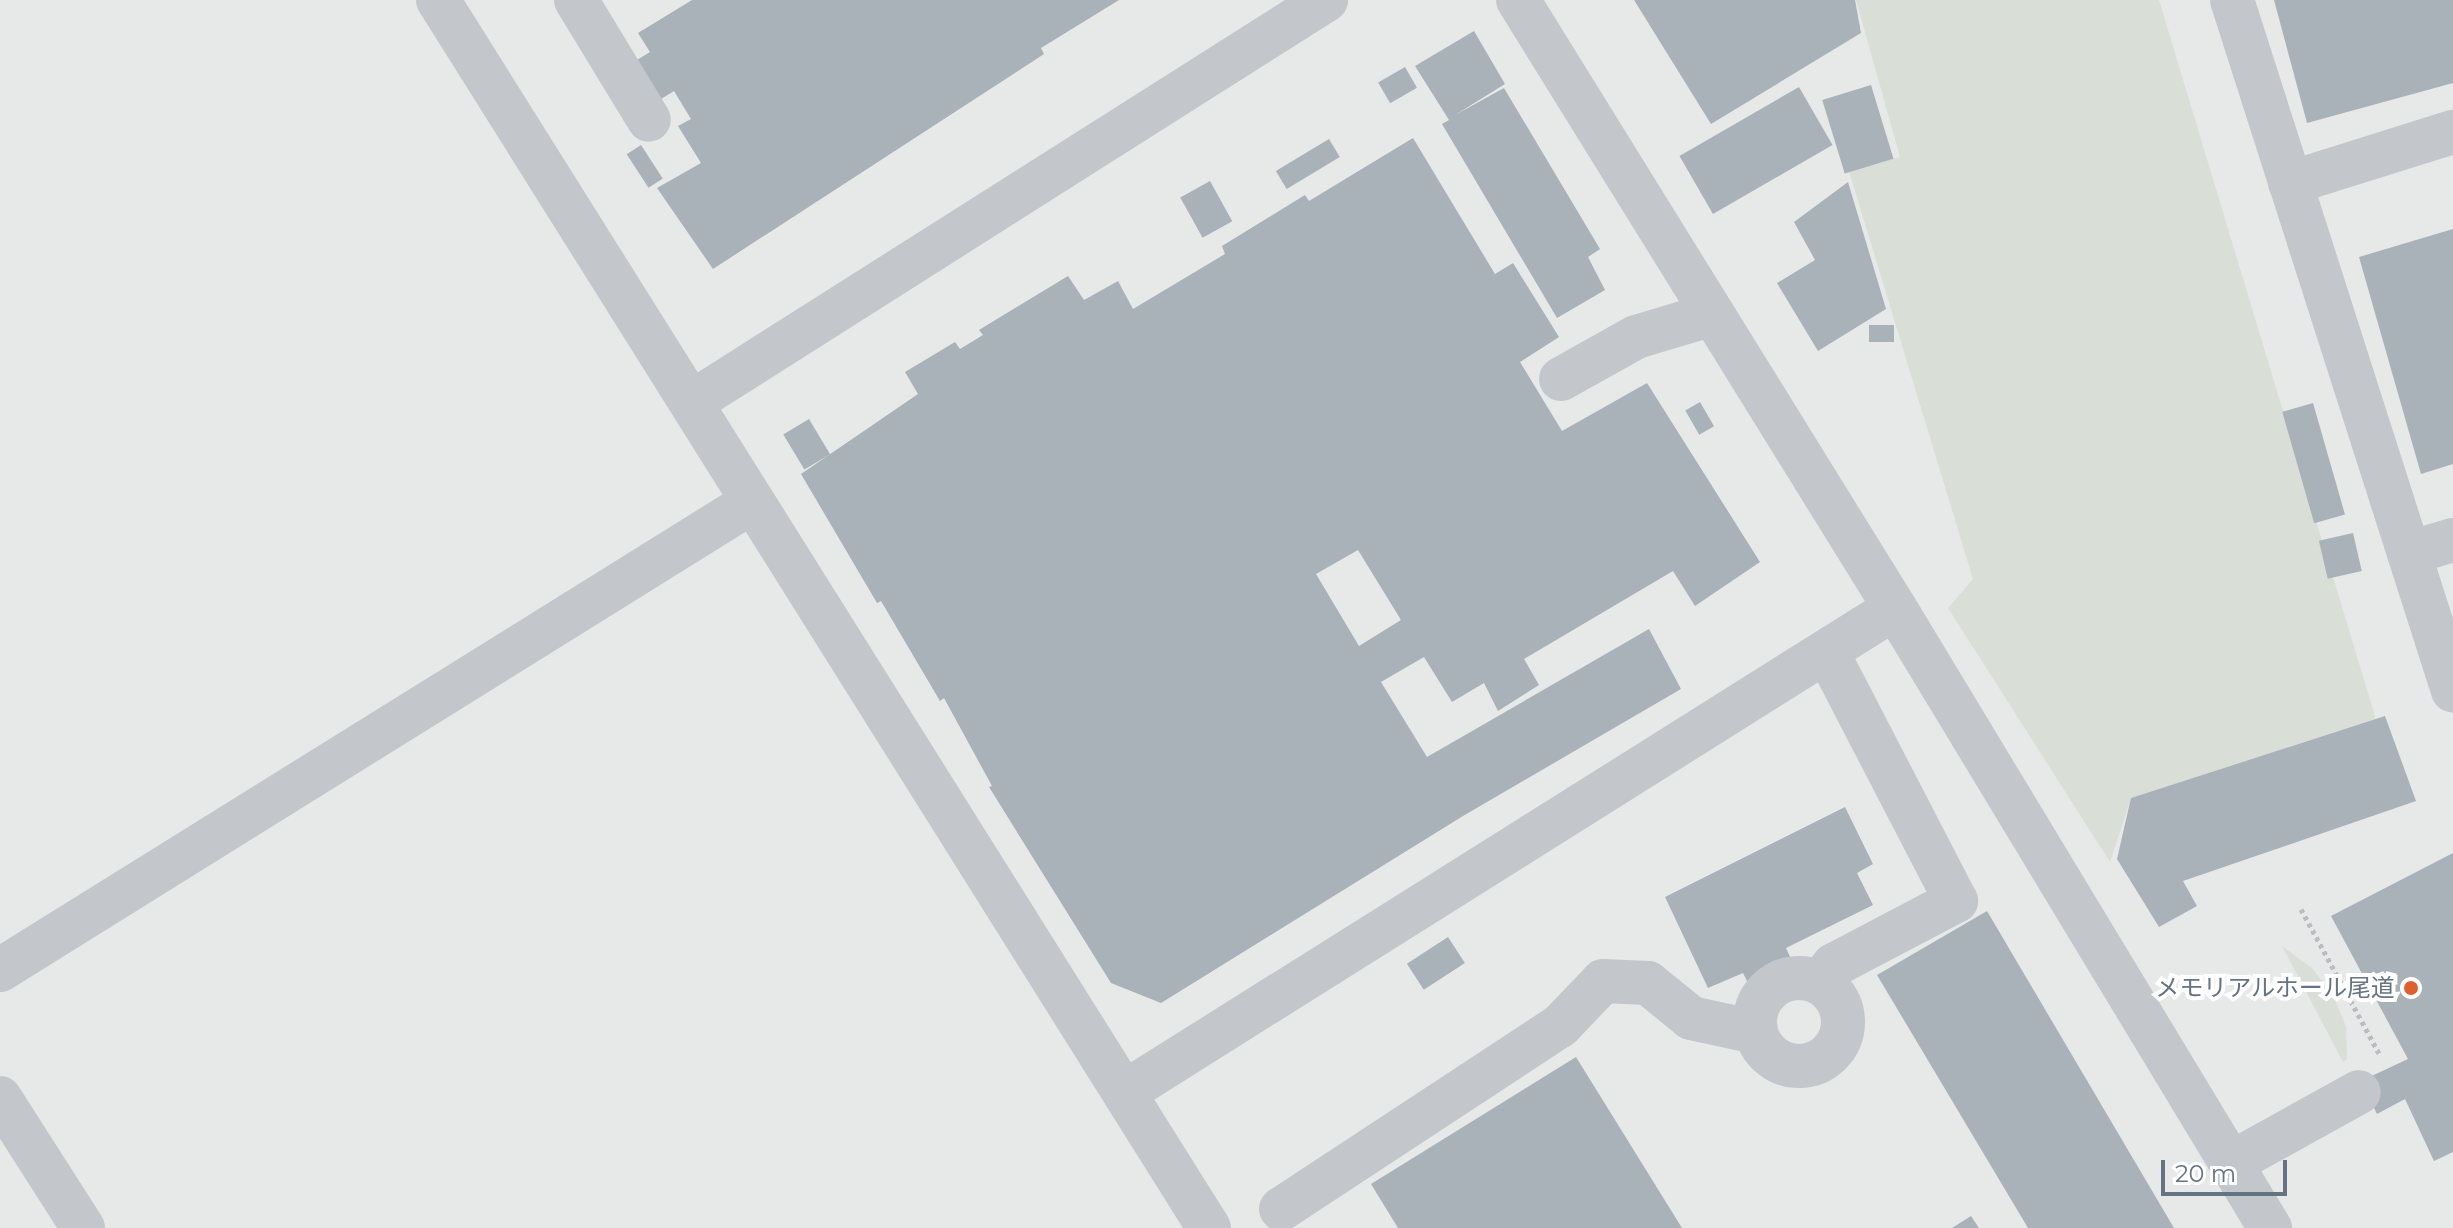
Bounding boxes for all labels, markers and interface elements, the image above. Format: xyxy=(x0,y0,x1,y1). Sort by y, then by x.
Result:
place label: メモリアルホール尾道 xyxy=(2155,974,2395,1002)
marker: メモリアルホール尾道 xyxy=(2402,979,2420,997)
scale bar xyxy=(2165,1144,2291,1194)
text: 20 m xyxy=(2175,1159,2236,1188)

